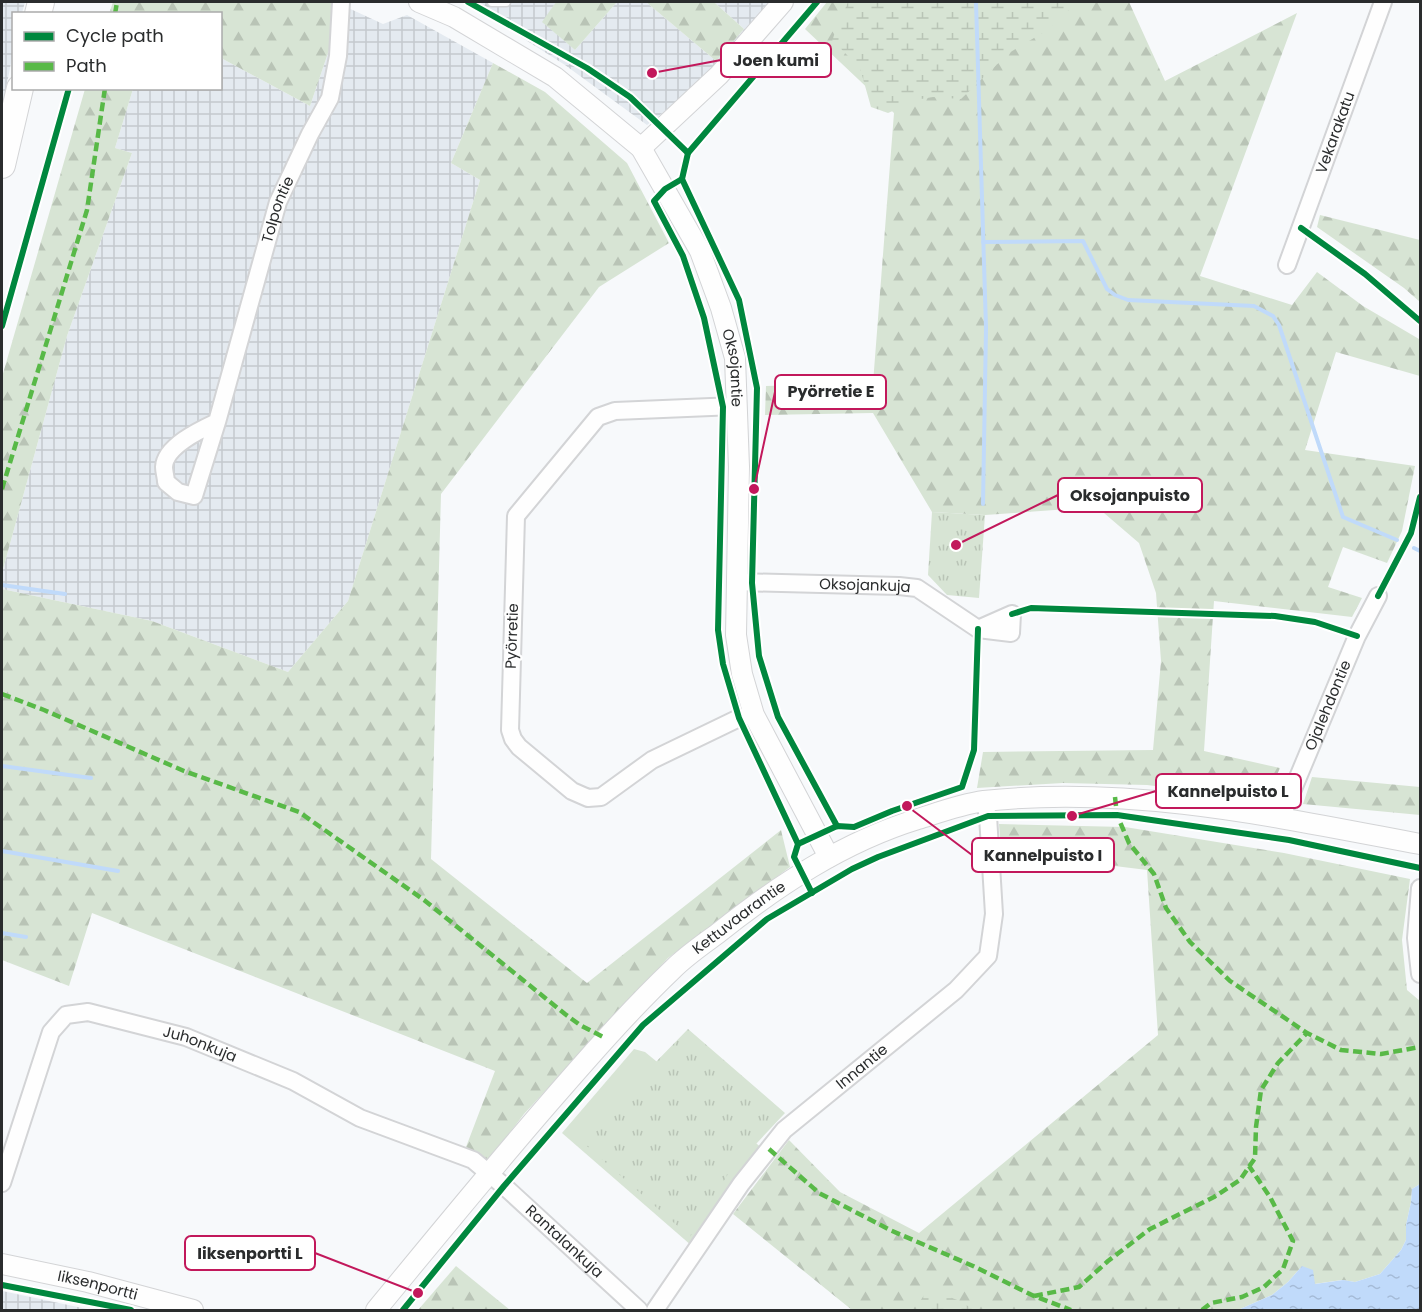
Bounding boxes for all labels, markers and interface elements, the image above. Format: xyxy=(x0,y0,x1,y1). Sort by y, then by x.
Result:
legend xyxy=(12,12,222,90)
text: Cycle path xyxy=(66,23,164,48)
callout: Joen kumi xyxy=(721,43,831,77)
text: Joen kumi xyxy=(733,49,819,72)
text: Path xyxy=(66,53,107,78)
street label: Vekarakatu xyxy=(1310,88,1359,176)
street label: Tolpontie xyxy=(256,173,299,245)
street label: Oksojantie xyxy=(717,326,748,407)
callout: Pyörretie E xyxy=(775,375,886,409)
text: Pyörretie E xyxy=(788,380,874,403)
callout: Oksojanpuisto xyxy=(1058,478,1202,512)
text: Oksojanpuisto xyxy=(1070,484,1190,507)
street label: Oksojankuja xyxy=(819,573,912,597)
street label: Pyörretie xyxy=(500,603,523,669)
street label: Ojalehdontie xyxy=(1299,657,1356,754)
callout: Kannelpuisto L xyxy=(1156,774,1301,808)
text: Kannelpuisto L xyxy=(1167,780,1289,803)
callout: Kannelpuisto I xyxy=(972,838,1114,872)
text: Kannelpuisto I xyxy=(984,844,1102,867)
street label: Kettuvaarantie xyxy=(688,876,789,959)
street label: Juhonkuja xyxy=(161,1021,240,1067)
street label: Innantie xyxy=(831,1039,892,1094)
street label: Rantalankuja xyxy=(521,1200,608,1282)
callout: Iiksenportti L xyxy=(185,1236,315,1270)
text: Iiksenportti L xyxy=(197,1242,303,1265)
street label: Iiksenportti xyxy=(56,1265,140,1305)

